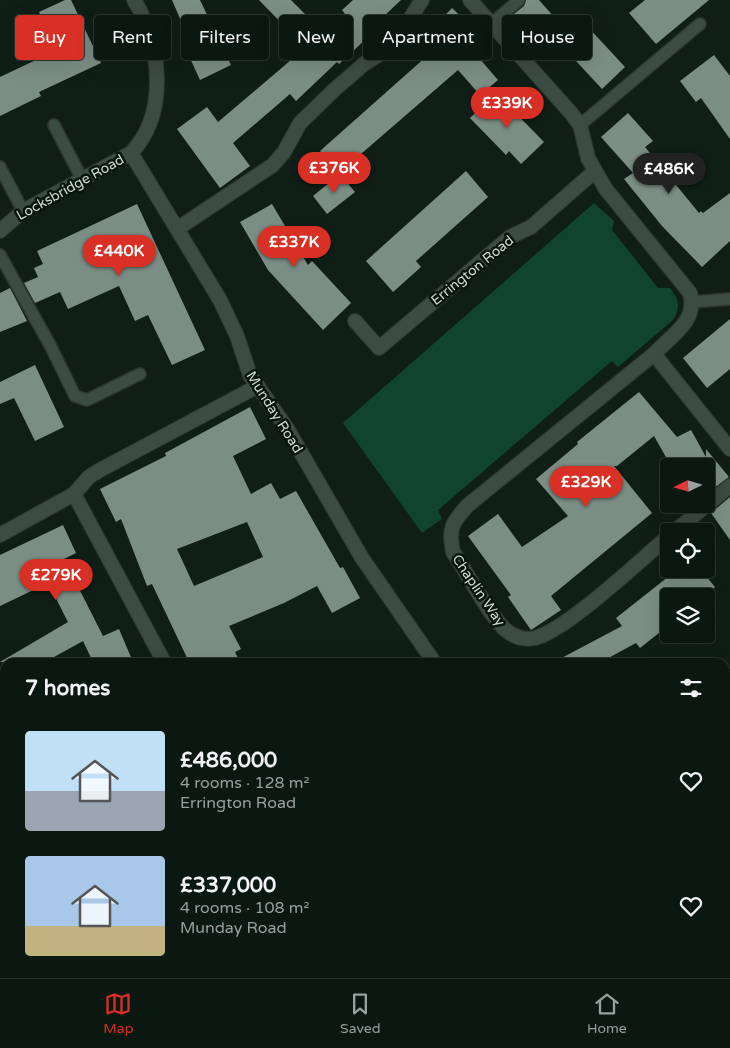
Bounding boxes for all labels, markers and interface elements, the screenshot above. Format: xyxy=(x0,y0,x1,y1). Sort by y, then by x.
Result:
chip: Buy xyxy=(15,15,84,60)
chip: Rent xyxy=(94,15,171,60)
chip: Filters xyxy=(181,15,269,60)
chip: New xyxy=(279,15,353,60)
chip: Apartment xyxy=(363,15,492,60)
chip: House xyxy=(502,15,592,60)
pin: £339K xyxy=(472,86,542,129)
text: £339K xyxy=(482,93,532,113)
street label: Locksbridge Road xyxy=(13,151,127,224)
pin: £376K xyxy=(299,152,369,194)
pin: £486K xyxy=(634,152,704,195)
text: £376K xyxy=(309,158,359,178)
text: £486K xyxy=(644,159,694,179)
pin: £337K xyxy=(259,226,329,268)
text: £337K xyxy=(269,232,319,252)
street label: Errington Road xyxy=(428,232,517,309)
pin: £440K xyxy=(84,234,154,277)
text: £440K xyxy=(94,241,144,261)
street label: Munday Road xyxy=(243,368,307,456)
north arrow xyxy=(660,458,715,512)
map controls xyxy=(660,458,715,643)
pin: £329K xyxy=(551,466,621,508)
text: £329K xyxy=(561,472,611,492)
button: locate xyxy=(660,523,715,578)
street label: Chaplin Way xyxy=(448,551,509,630)
pin: £279K xyxy=(21,558,91,601)
text: £279K xyxy=(31,565,81,585)
button: layers xyxy=(660,588,715,643)
icon: filters xyxy=(677,674,705,702)
text: 7 homes xyxy=(25,676,110,701)
text: £486,000 xyxy=(180,748,277,773)
icon: home xyxy=(65,751,125,811)
icon: heart xyxy=(677,767,705,795)
text: 4 rooms · 128 m² xyxy=(180,773,309,793)
text: Errington Road xyxy=(180,793,296,813)
text: £337,000 xyxy=(180,873,276,898)
icon: home xyxy=(65,876,125,936)
icon: heart xyxy=(677,892,705,920)
text: 4 rooms · 108 m² xyxy=(180,898,309,918)
text: Munday Road xyxy=(180,918,287,938)
tab: Map xyxy=(103,990,134,1037)
tab: Saved xyxy=(340,990,381,1037)
tab: Home xyxy=(587,990,627,1037)

